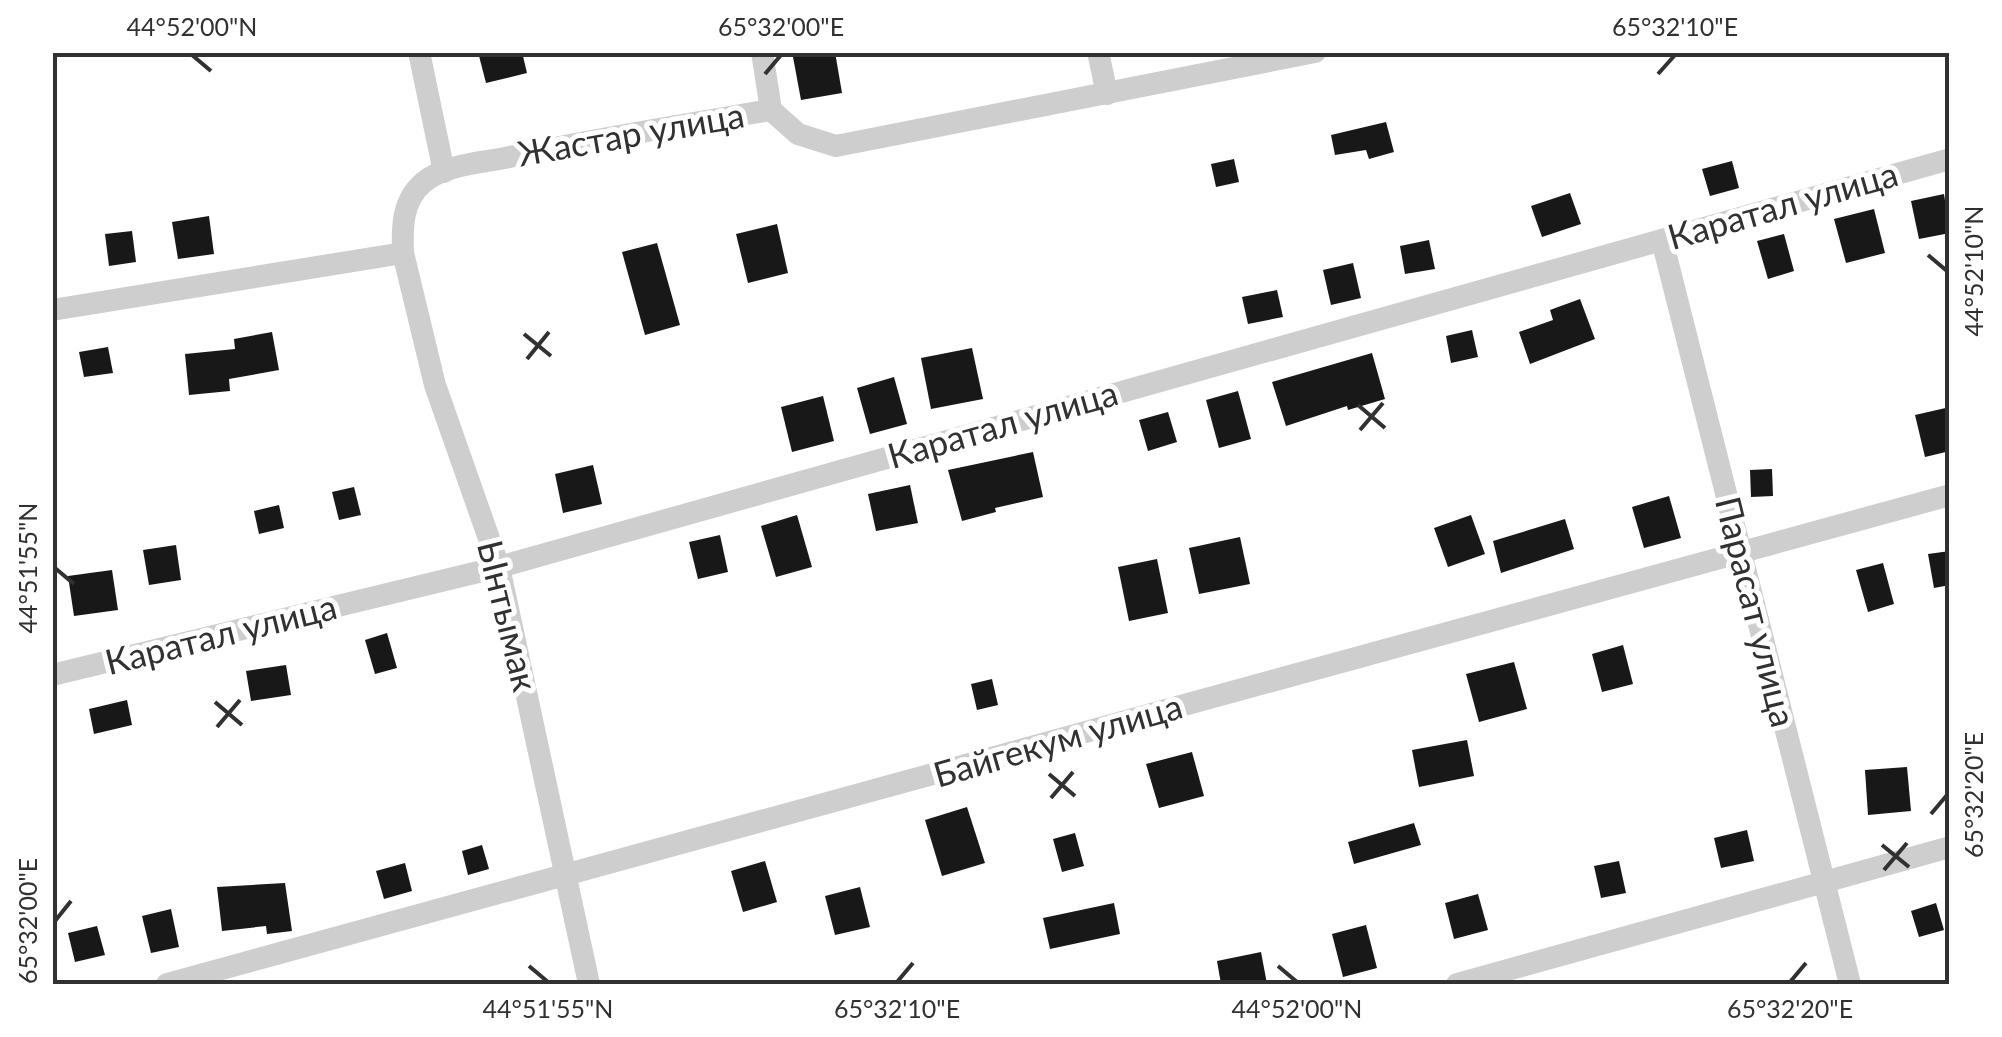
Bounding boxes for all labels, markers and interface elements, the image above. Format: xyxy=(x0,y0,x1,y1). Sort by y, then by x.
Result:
text: 44°52'00"N xyxy=(127,11,257,41)
text: 65°32'00"E xyxy=(718,11,844,41)
text: 65°32'10"E xyxy=(1612,11,1738,41)
street label: Жастар улица xyxy=(514,92,747,174)
street label: Каратал улица xyxy=(1663,151,1902,257)
text: 44°52'10"N xyxy=(1958,206,1988,336)
street label: Каратал улица xyxy=(883,370,1122,476)
street label: Парасат улица xyxy=(1708,492,1806,731)
text: 44°51'55"N xyxy=(12,503,42,633)
street label: Ынтымак xyxy=(470,536,548,695)
street label: Каратал улица xyxy=(100,584,341,682)
street label: Байгекум улица xyxy=(928,684,1187,795)
text: 65°32'20"E xyxy=(1958,732,1988,858)
text: 65°32'00"E xyxy=(12,858,42,984)
text: 44°51'55"N xyxy=(483,993,613,1023)
text: 65°32'10"E xyxy=(834,993,960,1023)
text: 44°52'00"N xyxy=(1232,993,1362,1023)
text: 65°32'20"E xyxy=(1727,993,1853,1023)

